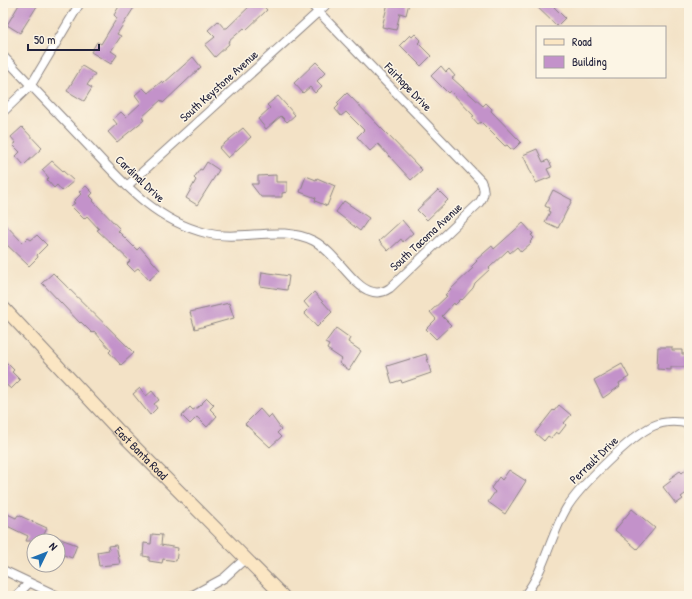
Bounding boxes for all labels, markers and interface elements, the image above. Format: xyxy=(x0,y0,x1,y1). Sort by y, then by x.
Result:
scale bar xyxy=(28,26,99,52)
legend xyxy=(536,26,666,78)
text: 50 m xyxy=(34,31,55,48)
text: Road xyxy=(572,33,592,50)
street label: South Keystone Avenue xyxy=(176,46,262,125)
text: Building xyxy=(572,53,607,70)
street label: Fairhope Drive xyxy=(380,58,436,115)
street label: Cardinal Drive xyxy=(112,151,169,206)
street label: South Tacoma Avenue xyxy=(386,199,466,275)
street label: East Banta Road xyxy=(111,422,172,484)
street label: Perrault Drive xyxy=(565,432,622,487)
north arrow xyxy=(26,533,66,573)
text: N xyxy=(46,539,61,553)

